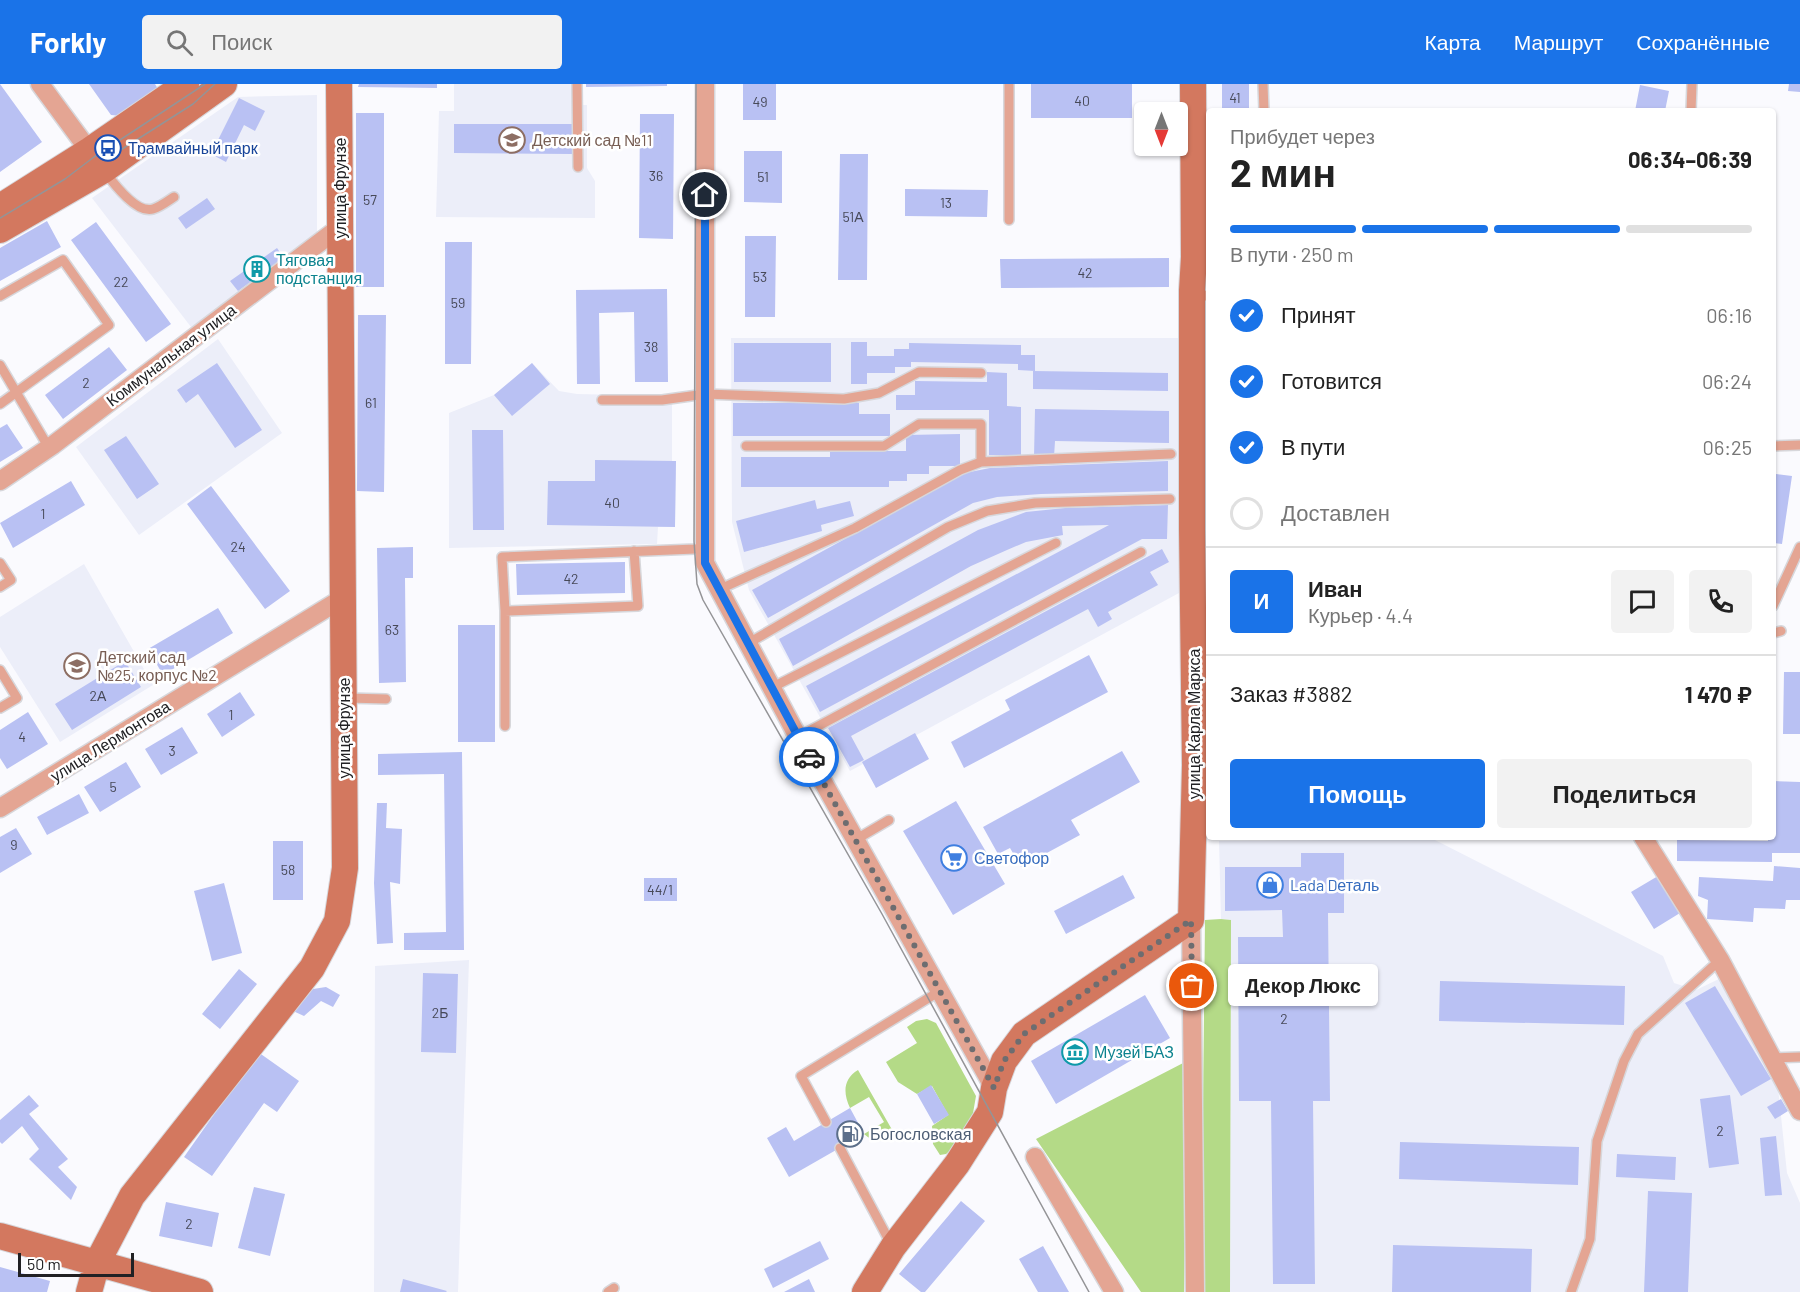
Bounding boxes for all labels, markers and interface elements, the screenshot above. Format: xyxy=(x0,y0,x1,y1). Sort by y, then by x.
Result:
search box xyxy=(142,15,562,69)
text: Forkly xyxy=(30,25,106,59)
icon: search xyxy=(163,26,196,59)
text: Поиск xyxy=(211,28,272,54)
text: Карта xyxy=(1425,29,1481,54)
text: Маршрут xyxy=(1514,29,1603,54)
text: Сохранённые xyxy=(1636,29,1770,54)
house number: 41 xyxy=(1229,89,1241,106)
house number: 40 xyxy=(1074,92,1090,109)
house number: 49 xyxy=(752,93,768,110)
north arrow xyxy=(1134,102,1188,156)
map controls xyxy=(1134,102,1188,156)
text: Прибудет через xyxy=(1230,124,1375,148)
school or university icon: Детский сад №11 xyxy=(497,125,527,155)
place label: Детский сад №11 xyxy=(532,130,652,149)
bus stop icon: Трамвайный парк xyxy=(93,133,123,163)
street label: улица Фрунзе xyxy=(330,137,349,238)
place label: Трамвайный парк xyxy=(128,138,259,157)
text: 06:34–06:39 xyxy=(1628,146,1752,172)
text: 2 мин xyxy=(1230,148,1336,195)
house number: 36 xyxy=(649,167,663,184)
house number: 51 xyxy=(757,168,769,185)
pin xyxy=(679,169,730,220)
icon: home xyxy=(688,178,721,211)
house number: 57 xyxy=(363,191,377,208)
house number: 13 xyxy=(940,194,952,211)
house number: 51А xyxy=(842,208,864,225)
text: В пути · 250 m xyxy=(1230,242,1354,266)
place label: Тяговая подстанция xyxy=(276,250,362,287)
building icon: Тяговая подстанция xyxy=(242,254,272,284)
house number: 42 xyxy=(1077,264,1093,281)
house number: 53 xyxy=(753,268,767,285)
house number: 22 xyxy=(113,273,129,290)
house number: 59 xyxy=(451,294,465,311)
icon: check xyxy=(1230,299,1263,332)
street label: Коммунальная улица xyxy=(102,300,239,410)
text: Принят xyxy=(1281,301,1355,327)
text: 06:16 xyxy=(1706,303,1752,327)
house number: 38 xyxy=(644,338,658,355)
icon: check xyxy=(1230,365,1263,398)
text: Готовится xyxy=(1281,367,1382,393)
text: 06:24 xyxy=(1702,369,1752,393)
house number: 2 xyxy=(82,374,90,391)
house number: 61 xyxy=(365,394,377,411)
icon: check xyxy=(1230,431,1263,464)
text: В пути xyxy=(1281,433,1345,459)
text: 06:25 xyxy=(1703,435,1752,459)
house number: 40 xyxy=(604,494,620,511)
text: Доставлен xyxy=(1281,499,1390,525)
house number: 1 xyxy=(41,505,45,522)
house number: 24 xyxy=(230,538,246,555)
house number: 42 xyxy=(563,570,579,587)
button: chat xyxy=(1611,570,1674,633)
button: phone xyxy=(1689,570,1752,633)
text: Иван xyxy=(1308,575,1363,601)
text: И xyxy=(1254,587,1269,613)
text: Курьер · 4.4 xyxy=(1308,603,1413,627)
house number: 63 xyxy=(385,621,399,638)
place label: Детский сад №25, корпус №2 xyxy=(97,647,217,684)
street label: улица Карла Маркса xyxy=(1184,649,1203,799)
school or university icon: Детский сад №25, корпус №2 xyxy=(62,651,92,681)
street label: улица Фрунзе xyxy=(334,677,353,778)
text: Заказ #3882 xyxy=(1230,680,1353,706)
text: 1 470 ₽ xyxy=(1685,681,1752,707)
house number: 2А xyxy=(90,687,107,704)
street label: улица Лермонтова xyxy=(46,696,173,785)
house number: 1 xyxy=(229,706,233,723)
courier xyxy=(779,727,839,787)
house number: 4 xyxy=(18,728,26,745)
icon: car xyxy=(793,741,826,774)
house number: 3 xyxy=(168,742,176,759)
button: Помощь xyxy=(1230,759,1485,828)
button: Поделиться xyxy=(1497,759,1752,828)
house number: 5 xyxy=(109,778,117,795)
house number: 9 xyxy=(10,836,18,853)
supermarket icon: Светофор xyxy=(939,843,969,873)
place label: Светофор xyxy=(974,848,1049,867)
house number: 58 xyxy=(281,861,295,878)
shop icon: Lada Dеталь xyxy=(1255,870,1285,900)
place label: Lada Dеталь xyxy=(1290,875,1379,894)
house number: 44/1 xyxy=(647,881,673,898)
pin xyxy=(1166,960,1217,1011)
callout: Декор Люкс xyxy=(1228,965,1378,1007)
icon: bag xyxy=(1175,969,1208,1002)
text: Декор Люкс xyxy=(1245,973,1361,997)
house number: 2Б xyxy=(432,1004,448,1021)
house number: 2 xyxy=(1280,1010,1288,1027)
museum icon: Музей БАЗ xyxy=(1060,1037,1090,1067)
place label: Музей БАЗ xyxy=(1094,1042,1174,1061)
fuel station icon: Богословская xyxy=(835,1119,865,1149)
house number: 2 xyxy=(1716,1122,1724,1139)
place label: Богословская xyxy=(870,1124,971,1143)
house number: 2 xyxy=(185,1215,193,1232)
scale bar xyxy=(18,1250,134,1278)
text: 50 m xyxy=(27,1254,61,1273)

